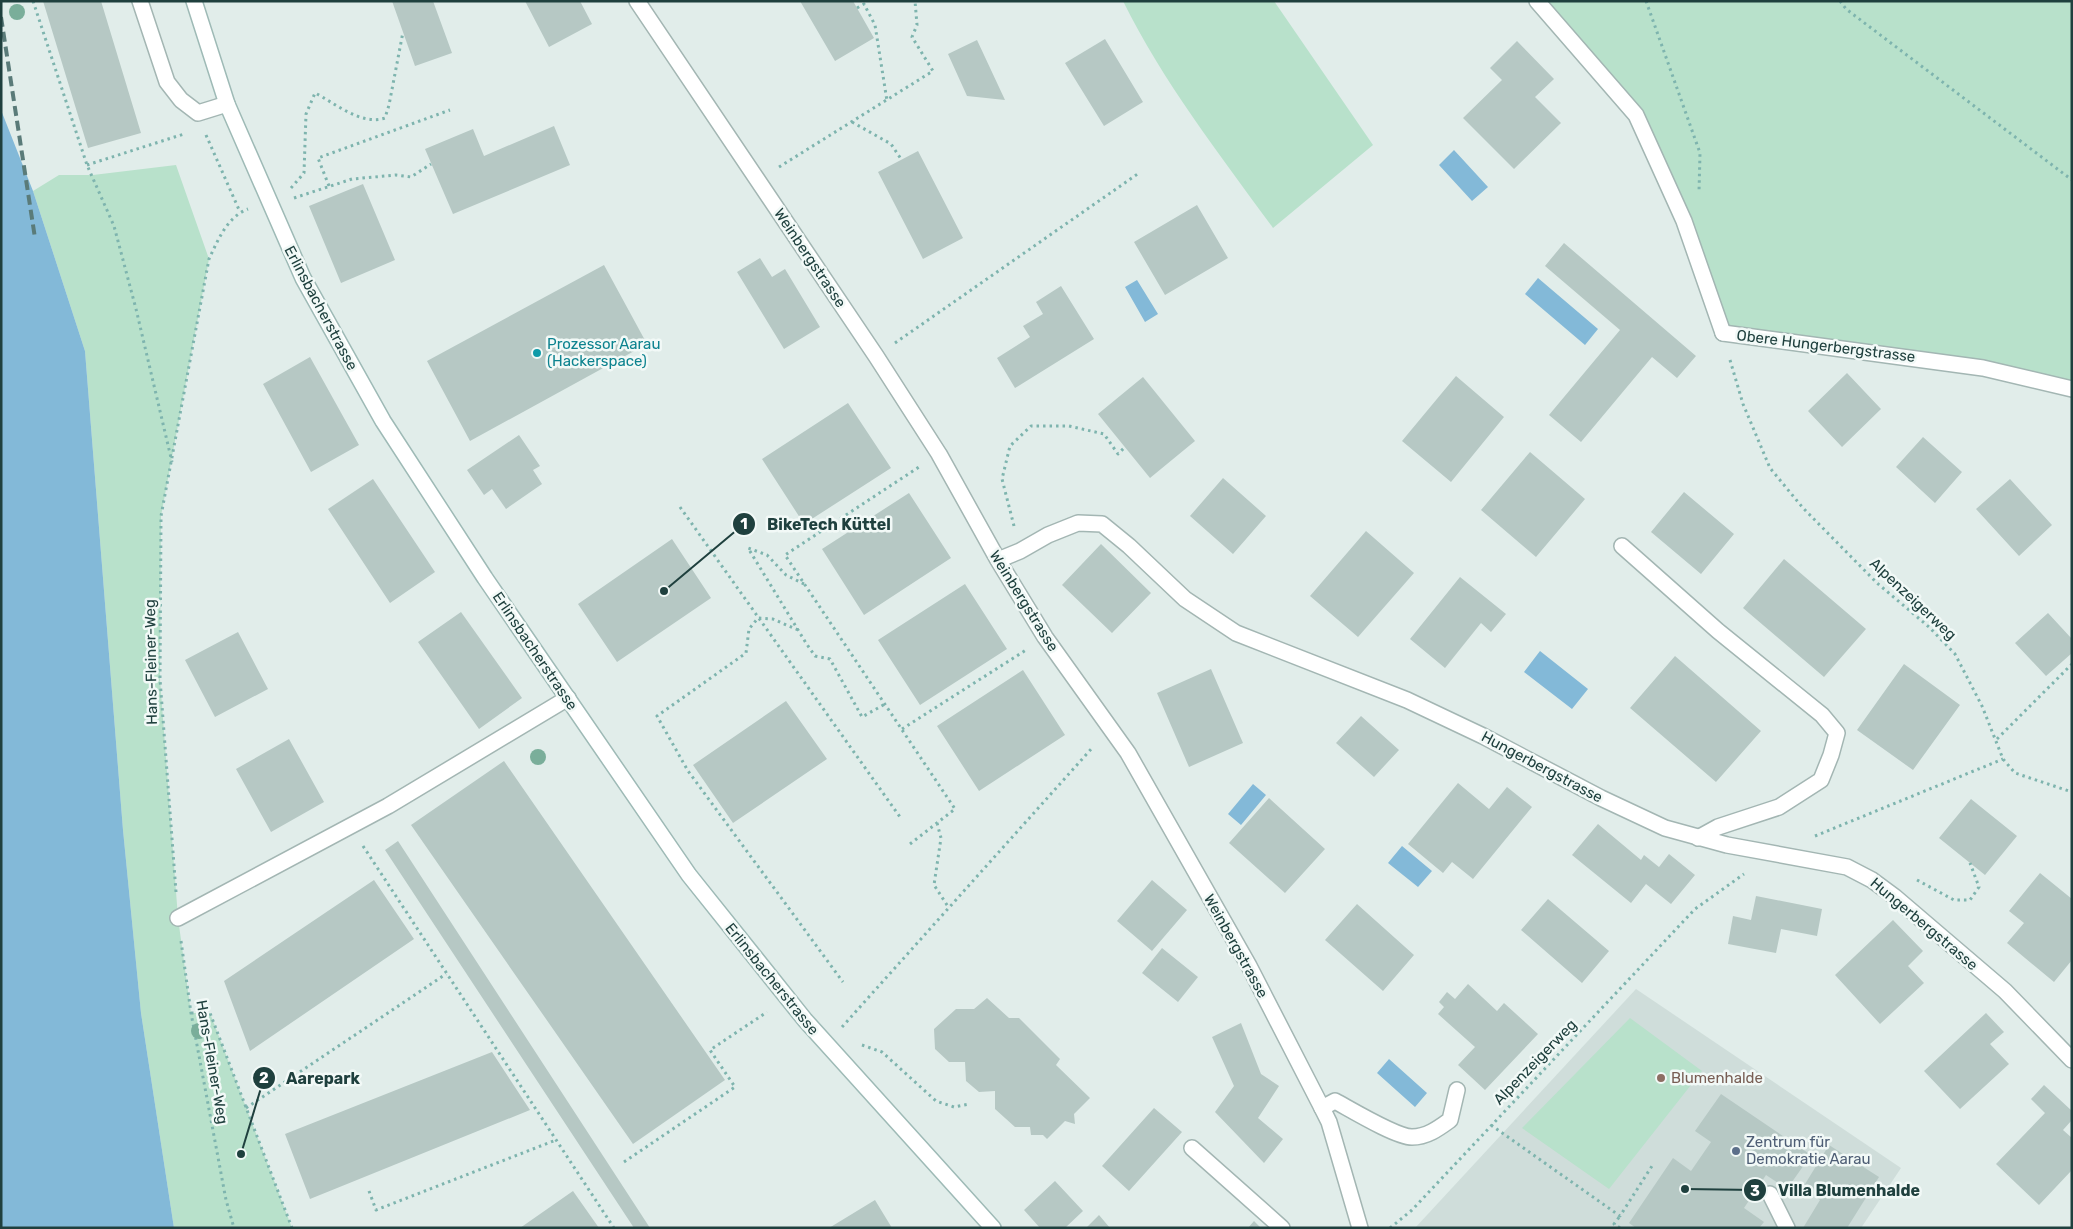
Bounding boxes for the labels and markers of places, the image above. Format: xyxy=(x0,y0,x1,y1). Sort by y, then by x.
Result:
place label: Prozessor Aarau (Hackerspace) xyxy=(547,335,660,370)
marker: Prozessor Aarau (Hackerspace) xyxy=(531,347,543,359)
callout: BikeTech Küttel xyxy=(732,508,901,539)
callout: Aarepark xyxy=(251,1063,370,1094)
place label: Blumenhalde xyxy=(1671,1069,1763,1087)
marker: Blumenhalde xyxy=(1655,1072,1667,1084)
place label: Zentrum für Demokratie Aarau xyxy=(1746,1133,1871,1168)
marker: Zentrum für Demokratie Aarau xyxy=(1730,1145,1742,1157)
callout: Villa Blumenhalde xyxy=(1743,1175,1930,1206)

